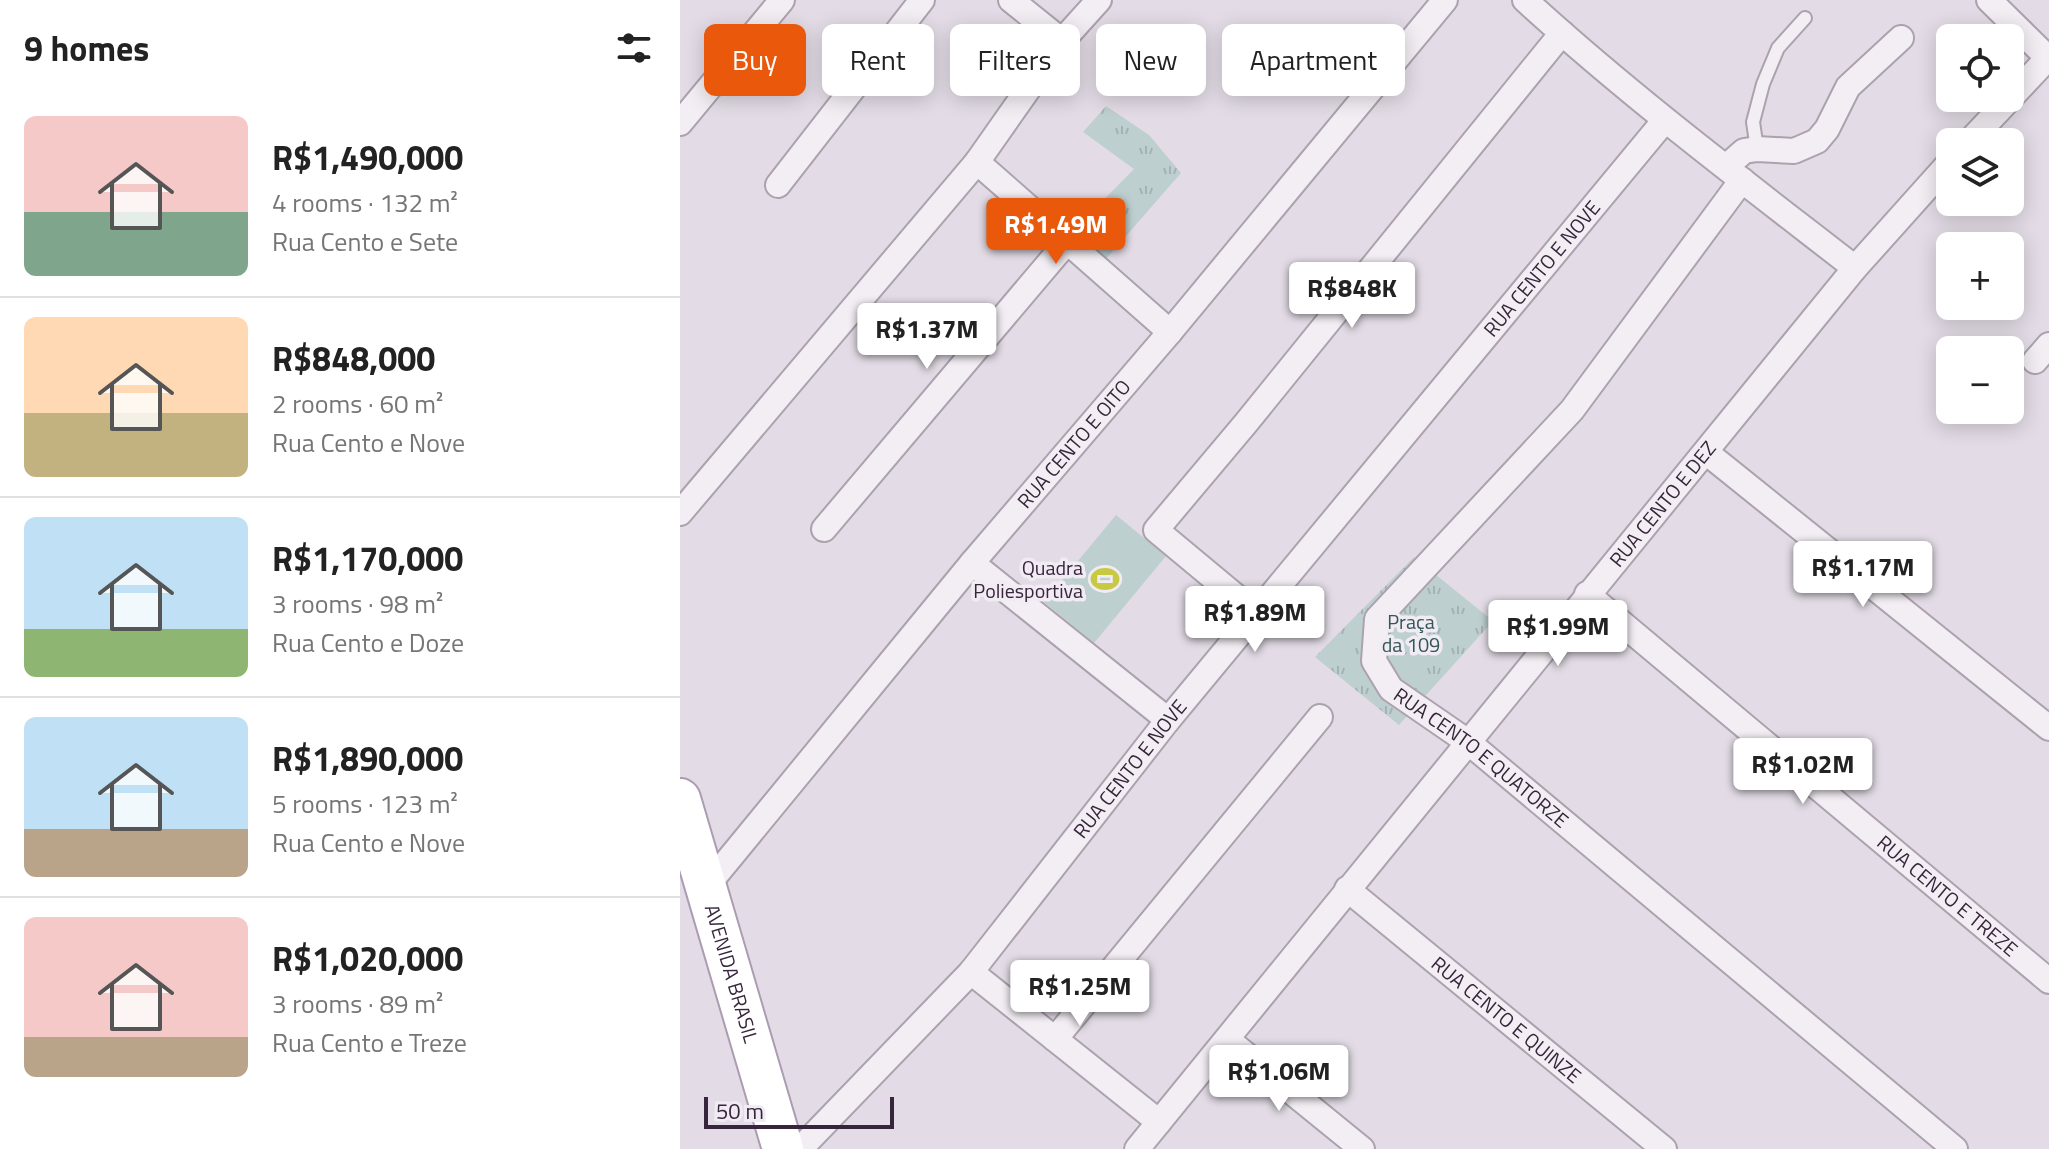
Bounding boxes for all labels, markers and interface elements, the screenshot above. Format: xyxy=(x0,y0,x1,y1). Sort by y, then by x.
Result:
text: 9 homes xyxy=(24,22,149,74)
chip: Buy xyxy=(704,24,806,96)
chip: Rent xyxy=(822,24,934,96)
chip: Filters xyxy=(950,24,1080,96)
chip: New xyxy=(1096,24,1206,96)
chip: Apartment xyxy=(1222,24,1405,96)
map controls xyxy=(1936,24,2024,424)
button: locate xyxy=(1936,24,2024,112)
icon: filters xyxy=(612,26,656,70)
button: layers xyxy=(1936,128,2024,216)
text: R$1,490,000 xyxy=(272,131,463,183)
icon: home xyxy=(88,148,184,244)
text: 4 rooms · 132 m² xyxy=(272,183,458,222)
street label: RUA CENTO E NOVE xyxy=(1476,193,1607,343)
pin: R$1.49M xyxy=(982,198,1130,266)
text: R$1.49M xyxy=(1004,204,1108,243)
text: Rua Cento e Sete xyxy=(272,222,458,261)
button: + xyxy=(1936,232,2024,320)
pin: R$848K xyxy=(1287,262,1417,330)
text: R$848K xyxy=(1307,268,1397,307)
pin: R$1.37M xyxy=(853,303,1001,371)
text: R$1.37M xyxy=(875,309,979,348)
text: R$848,000 xyxy=(272,332,435,384)
button: − xyxy=(1936,336,2024,424)
icon: home xyxy=(88,349,184,445)
street label: RUA CENTO E OITO xyxy=(1009,372,1138,515)
text: 2 rooms · 60 m² xyxy=(272,384,443,423)
text: Rua Cento e Nove xyxy=(272,423,465,462)
street label: RUA CENTO E DEZ xyxy=(1601,434,1723,574)
text: R$1,170,000 xyxy=(272,532,463,584)
pin: R$1.17M xyxy=(1789,541,1937,609)
text: R$1.17M xyxy=(1811,547,1915,586)
icon: home xyxy=(88,549,184,645)
place label: Quadra Poliesportiva xyxy=(973,552,1083,606)
sports icon: Quadra Poliesportiva xyxy=(1090,564,1120,594)
text: 3 rooms · 98 m² xyxy=(272,584,443,623)
pin: R$1.89M xyxy=(1181,586,1329,654)
text: R$1.89M xyxy=(1203,592,1307,631)
pin: R$1.99M xyxy=(1484,600,1632,668)
park label: Praça da 109 xyxy=(1382,606,1440,660)
text: R$1.99M xyxy=(1506,606,1610,645)
text: Rua Cento e Doze xyxy=(272,623,464,662)
street label: RUA CENTO E QUATORZE xyxy=(1387,679,1576,835)
street label: RUA CENTO E NOVE xyxy=(1065,692,1194,845)
text: R$1,890,000 xyxy=(272,732,463,784)
pin: R$1.02M xyxy=(1729,738,1877,806)
text: R$1.02M xyxy=(1751,744,1855,783)
icon: home xyxy=(88,749,184,845)
text: 5 rooms · 123 m² xyxy=(272,784,458,823)
text: Rua Cento e Nove xyxy=(272,823,465,862)
street label: RUA CENTO E TREZE xyxy=(1870,827,2025,964)
street label: AVENIDA BRASIL xyxy=(697,900,767,1047)
text: R$1,020,000 xyxy=(272,932,463,984)
street label: RUA CENTO E QUINZE xyxy=(1425,948,1589,1090)
icon: home xyxy=(88,949,184,1045)
pin: R$1.25M xyxy=(1006,960,1154,1028)
text: R$1.25M xyxy=(1028,966,1132,1005)
text: 3 rooms · 89 m² xyxy=(272,984,443,1023)
text: Rua Cento e Treze xyxy=(272,1023,467,1062)
pin: R$1.06M xyxy=(1205,1045,1353,1113)
text: R$1.06M xyxy=(1227,1051,1331,1090)
scale bar xyxy=(704,1093,894,1129)
text: 50 m xyxy=(716,1094,764,1128)

